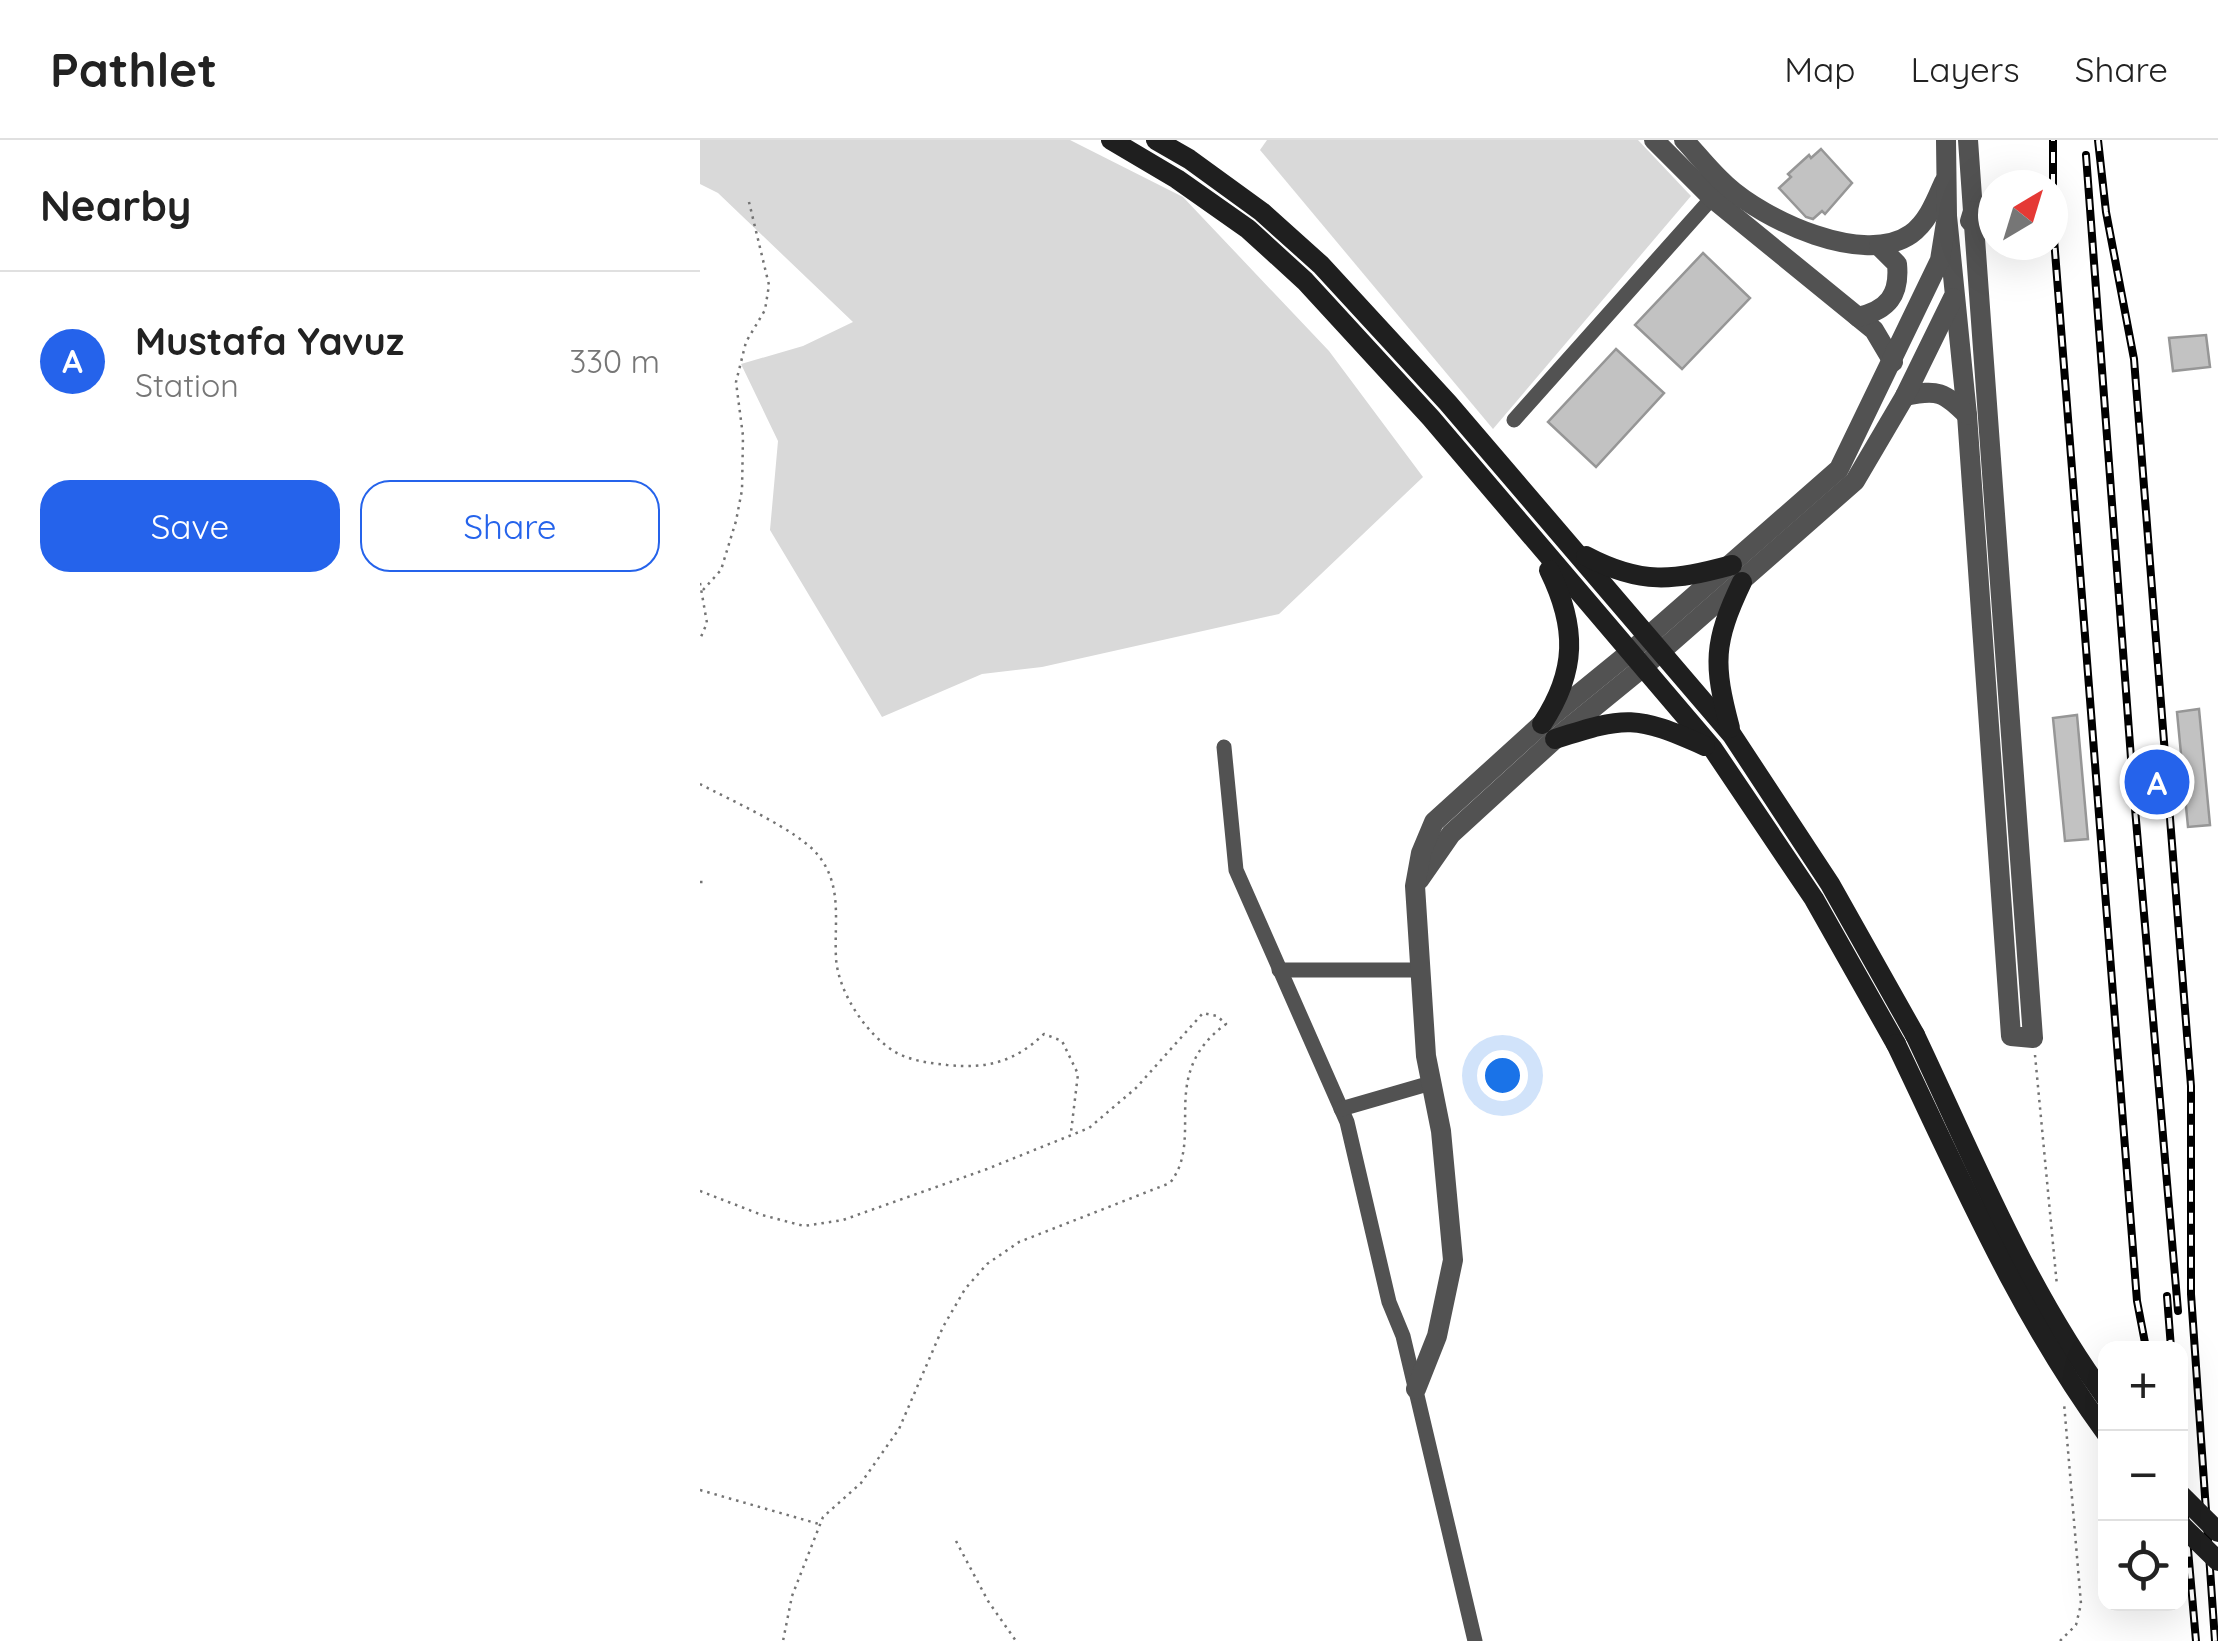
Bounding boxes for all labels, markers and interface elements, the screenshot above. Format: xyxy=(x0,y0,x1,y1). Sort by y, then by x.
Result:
text: Pathlet xyxy=(50,39,217,99)
text: Map xyxy=(1784,47,1856,91)
text: Layers xyxy=(1911,47,2020,91)
text: Share xyxy=(2075,47,2168,91)
north arrow xyxy=(1978,170,2068,260)
text: Nearby xyxy=(40,179,191,232)
text: Mustafa Yavuz xyxy=(135,317,404,365)
text: A xyxy=(62,341,83,381)
text: 330 m xyxy=(570,341,660,381)
text: Station xyxy=(135,365,239,405)
button: Save xyxy=(40,480,340,572)
button: Share xyxy=(360,480,660,572)
pin: A xyxy=(2124,744,2190,820)
your location xyxy=(1477,1050,1528,1101)
map controls xyxy=(2098,1341,2188,1611)
button: + xyxy=(2098,1341,2188,1431)
button: − xyxy=(2098,1431,2188,1521)
button: locate xyxy=(2098,1521,2188,1611)

